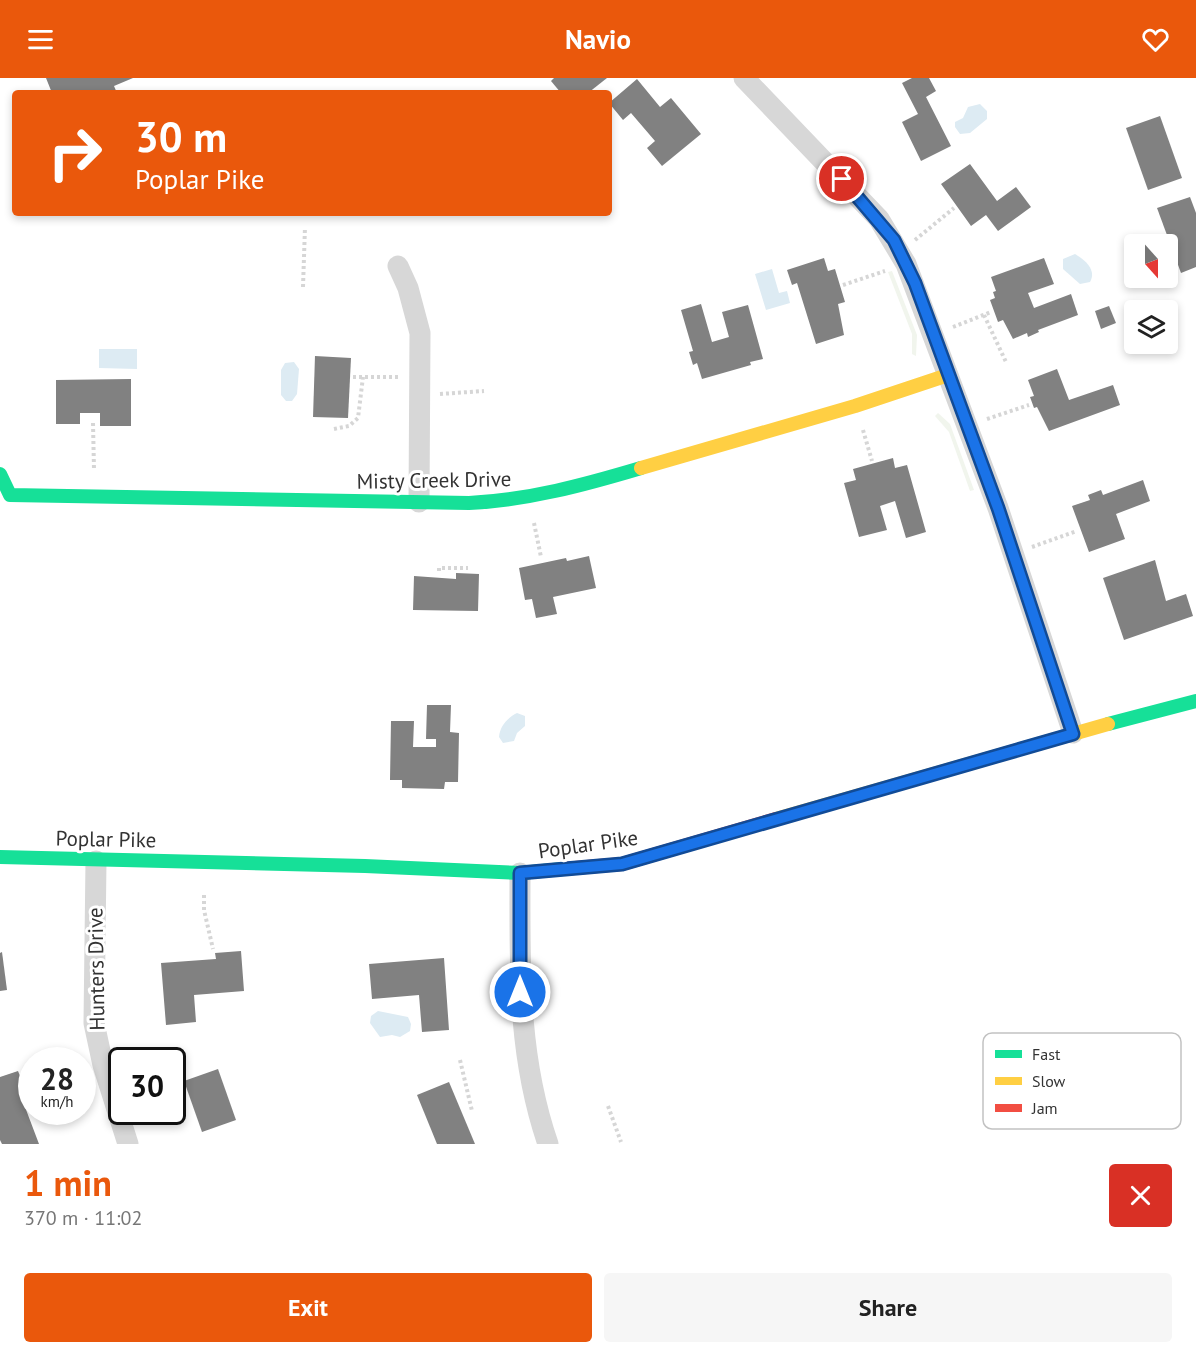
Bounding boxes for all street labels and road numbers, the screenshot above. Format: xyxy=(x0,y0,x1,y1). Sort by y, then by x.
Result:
street label: Misty Creek Drive xyxy=(356,465,512,495)
street label: Poplar Pike xyxy=(536,824,640,864)
street label: Poplar Pike xyxy=(55,825,157,853)
street label: Hunters Drive xyxy=(81,907,111,1031)

